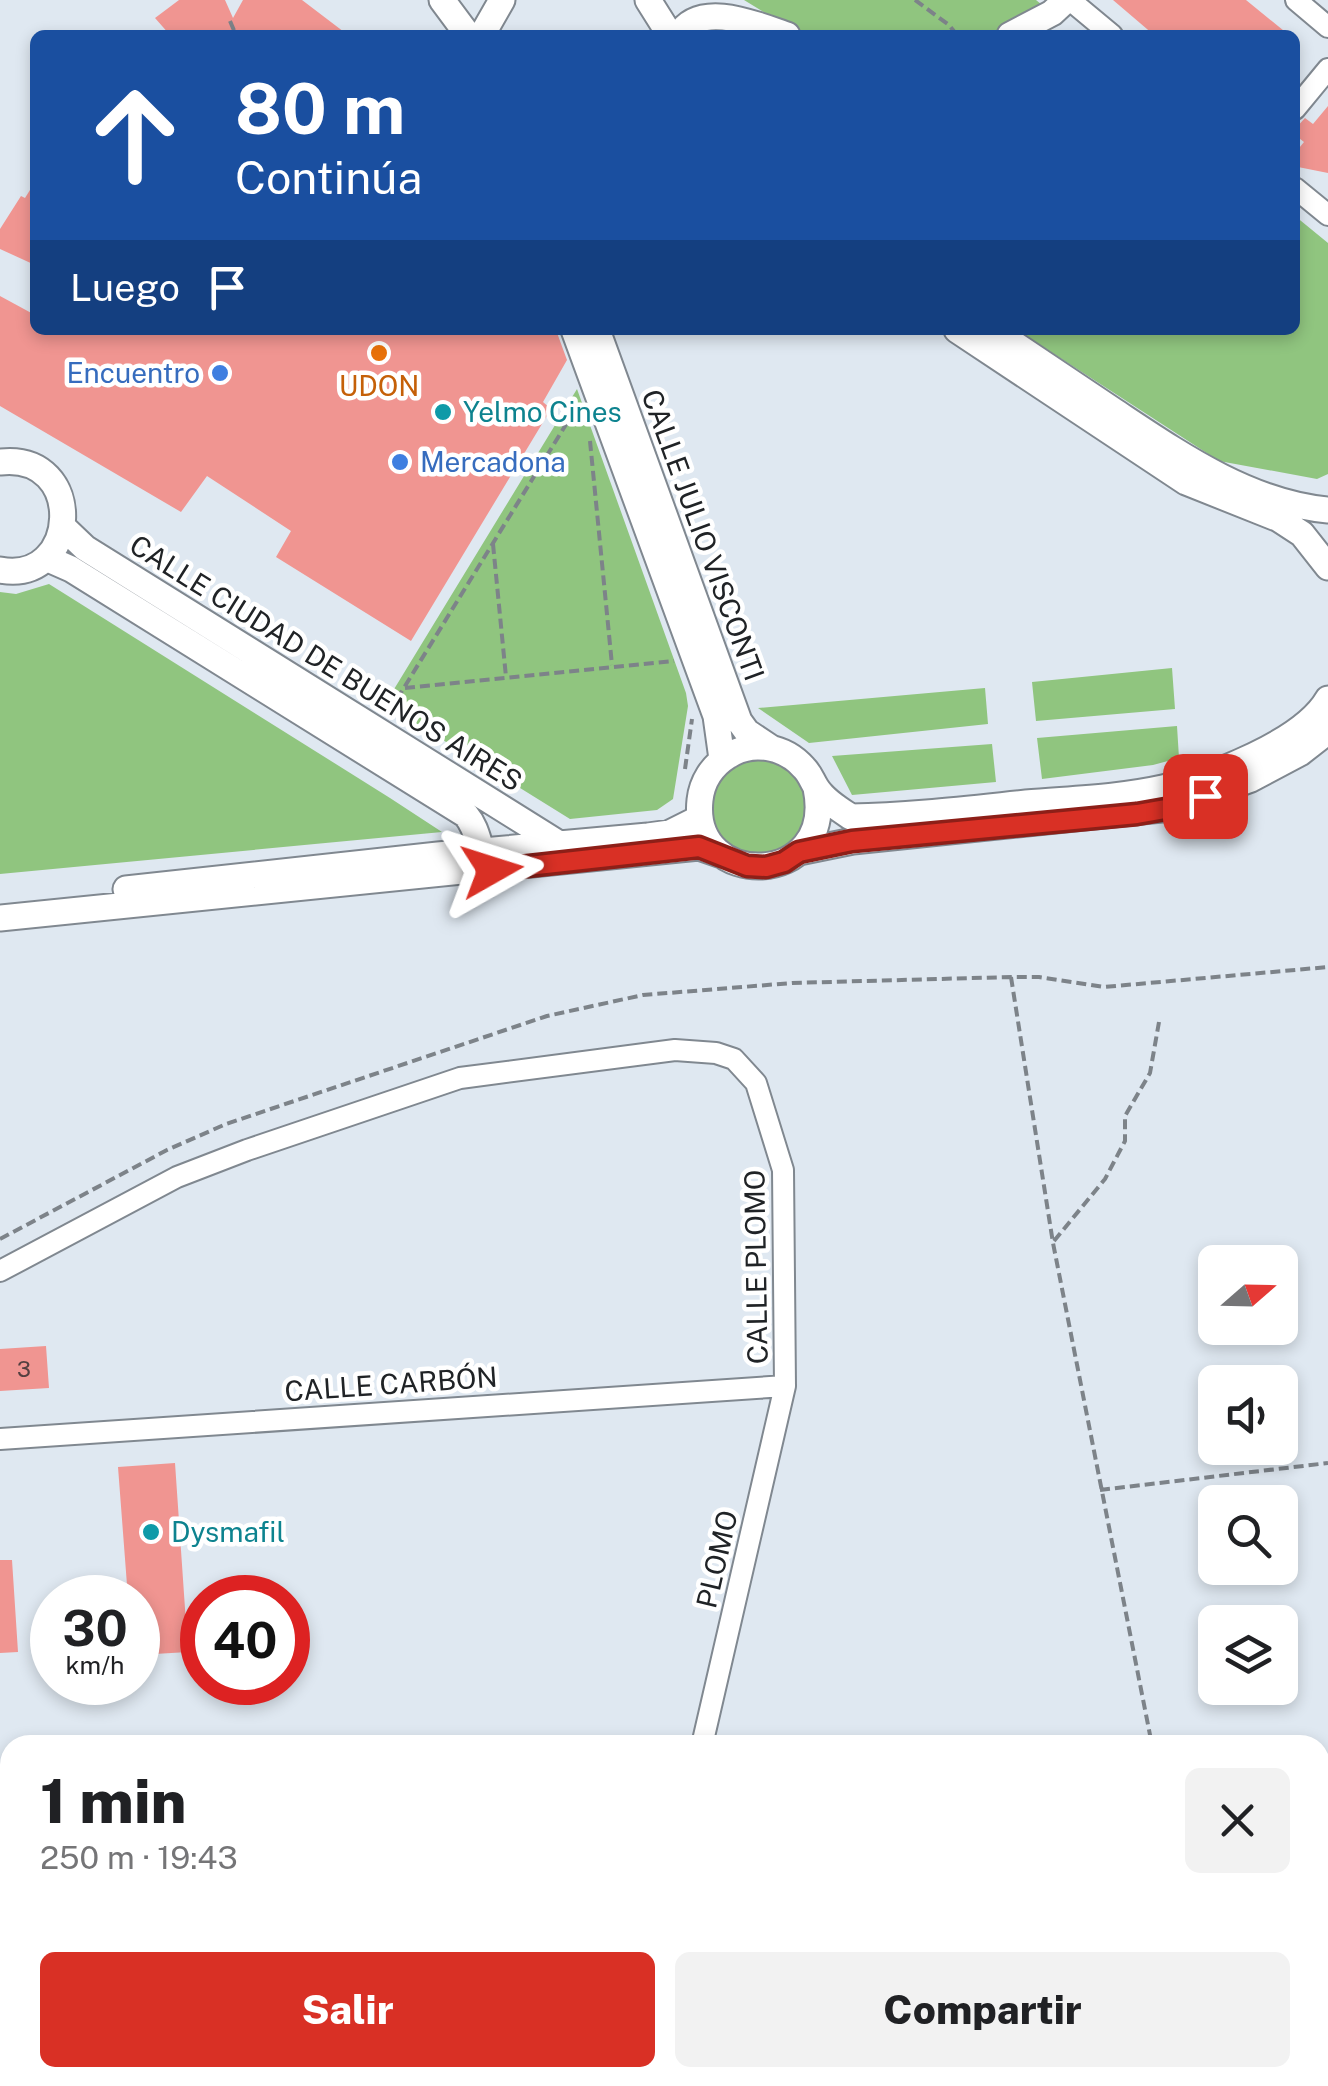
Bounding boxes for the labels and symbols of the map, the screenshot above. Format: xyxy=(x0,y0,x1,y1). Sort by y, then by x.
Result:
marker: UDON xyxy=(368,342,390,364)
place label: Encuentro xyxy=(67,356,200,389)
marker: Encuentro xyxy=(209,362,231,384)
place label: UDON xyxy=(339,369,419,402)
street label: CALLE JULIO VISCONTI xyxy=(635,385,772,685)
place label: Yelmo Cines xyxy=(463,395,622,428)
marker: Yelmo Cines xyxy=(432,401,454,423)
place label: Mercadona xyxy=(420,445,566,478)
marker: Mercadona xyxy=(389,451,411,473)
street label: CALLE CIUDAD DE BUENOS AIRES xyxy=(124,528,529,797)
pin xyxy=(1163,754,1248,839)
position arrow xyxy=(440,818,544,922)
street label: CALLE PLOMO xyxy=(737,1169,774,1365)
north arrow xyxy=(1198,1245,1298,1345)
house number: 3 xyxy=(17,1356,31,1382)
street label: CALLE CARBÓN xyxy=(283,1360,499,1407)
street label: PLOMO xyxy=(689,1507,744,1611)
place label: Dysmafil xyxy=(171,1515,285,1548)
marker: Dysmafil xyxy=(140,1521,162,1543)
speed limit sign: 40 xyxy=(180,1575,310,1705)

